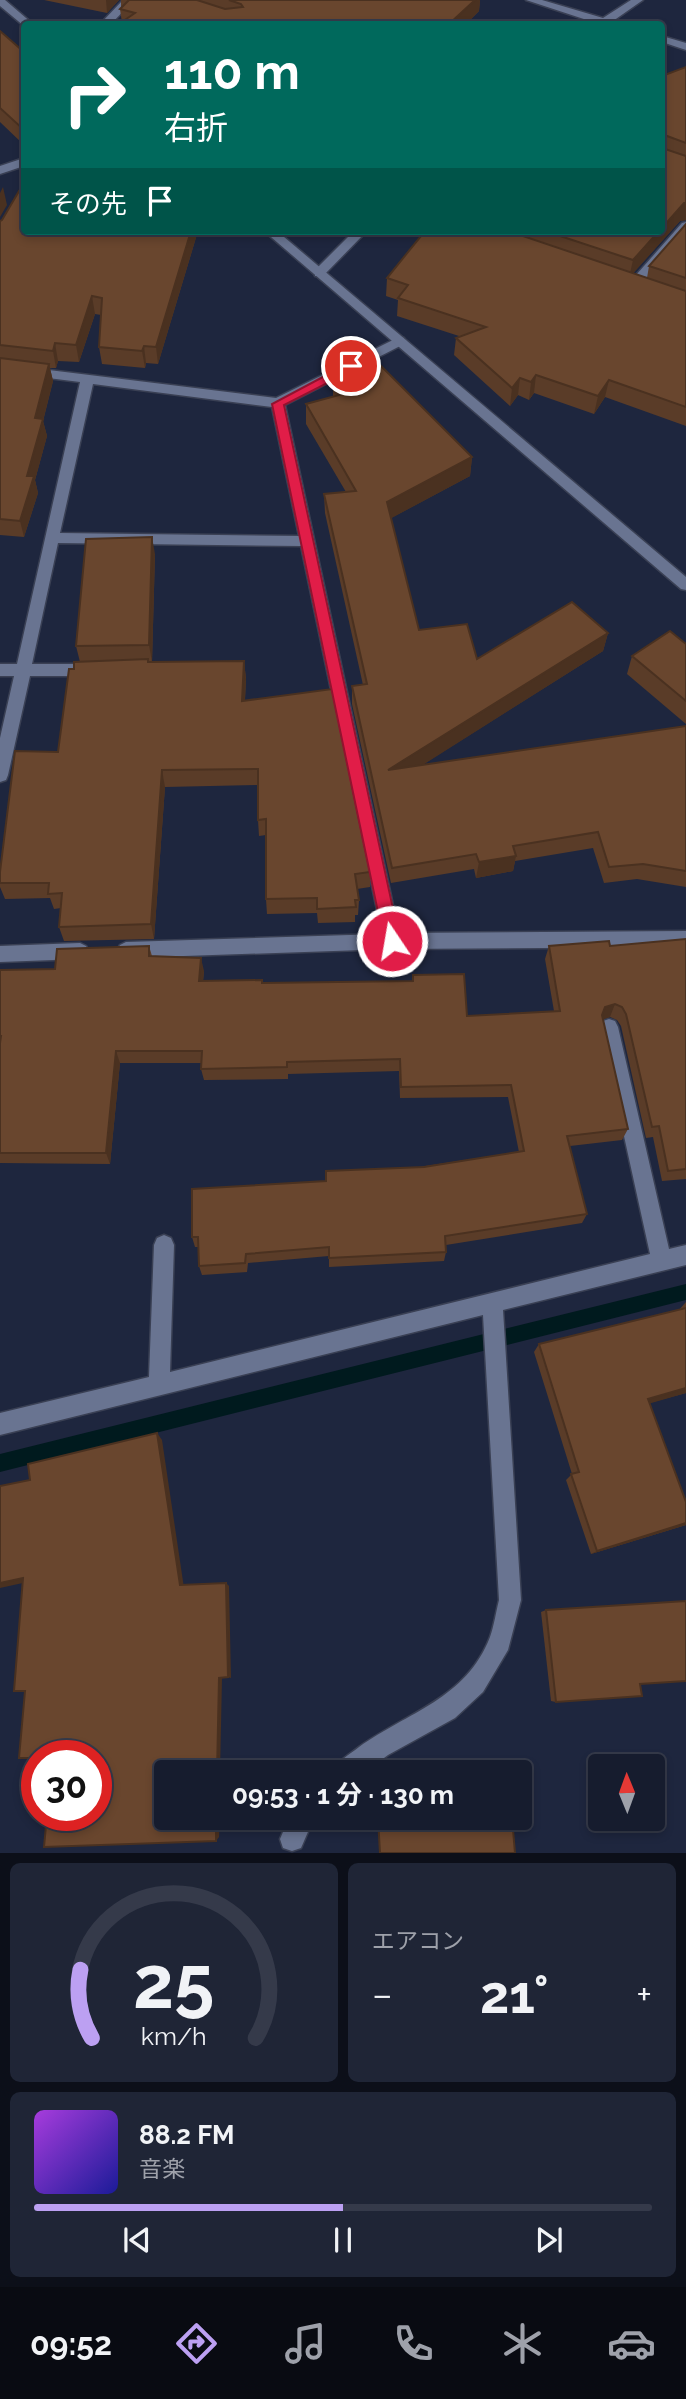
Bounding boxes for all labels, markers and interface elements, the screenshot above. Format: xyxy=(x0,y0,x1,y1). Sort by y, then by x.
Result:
text: 110 m xyxy=(164,43,300,100)
icon: right xyxy=(49,49,140,140)
text: 右折 xyxy=(164,109,228,146)
icon: arrive xyxy=(141,182,179,220)
text: その先 xyxy=(49,189,127,219)
pin xyxy=(321,336,381,396)
icon: arrive xyxy=(332,347,370,385)
position arrow xyxy=(355,904,429,978)
speed limit sign: 30 xyxy=(21,1740,112,1831)
north arrow xyxy=(588,1754,665,1830)
map controls xyxy=(588,1754,665,1831)
text: 09:53 · 1 分 · 130 m xyxy=(232,1780,454,1810)
text: エアコン xyxy=(372,1927,464,1954)
text: 25 xyxy=(133,1941,215,2026)
text: 21° xyxy=(480,1964,549,2025)
text: − xyxy=(372,1972,392,2017)
text: + xyxy=(636,1972,652,2017)
text: km/h xyxy=(141,2021,207,2051)
text: 88.2 FM xyxy=(139,2120,235,2150)
text: 音楽 xyxy=(139,2155,185,2182)
icon: previous xyxy=(118,2221,156,2259)
icon: pause xyxy=(324,2221,362,2259)
icon: next xyxy=(530,2221,568,2259)
icon: directions xyxy=(172,2319,221,2368)
icon: music xyxy=(281,2319,330,2368)
icon: phone xyxy=(389,2319,438,2368)
icon: climate xyxy=(498,2319,547,2368)
icon: car xyxy=(607,2319,656,2368)
text: 09:52 xyxy=(30,2325,112,2362)

